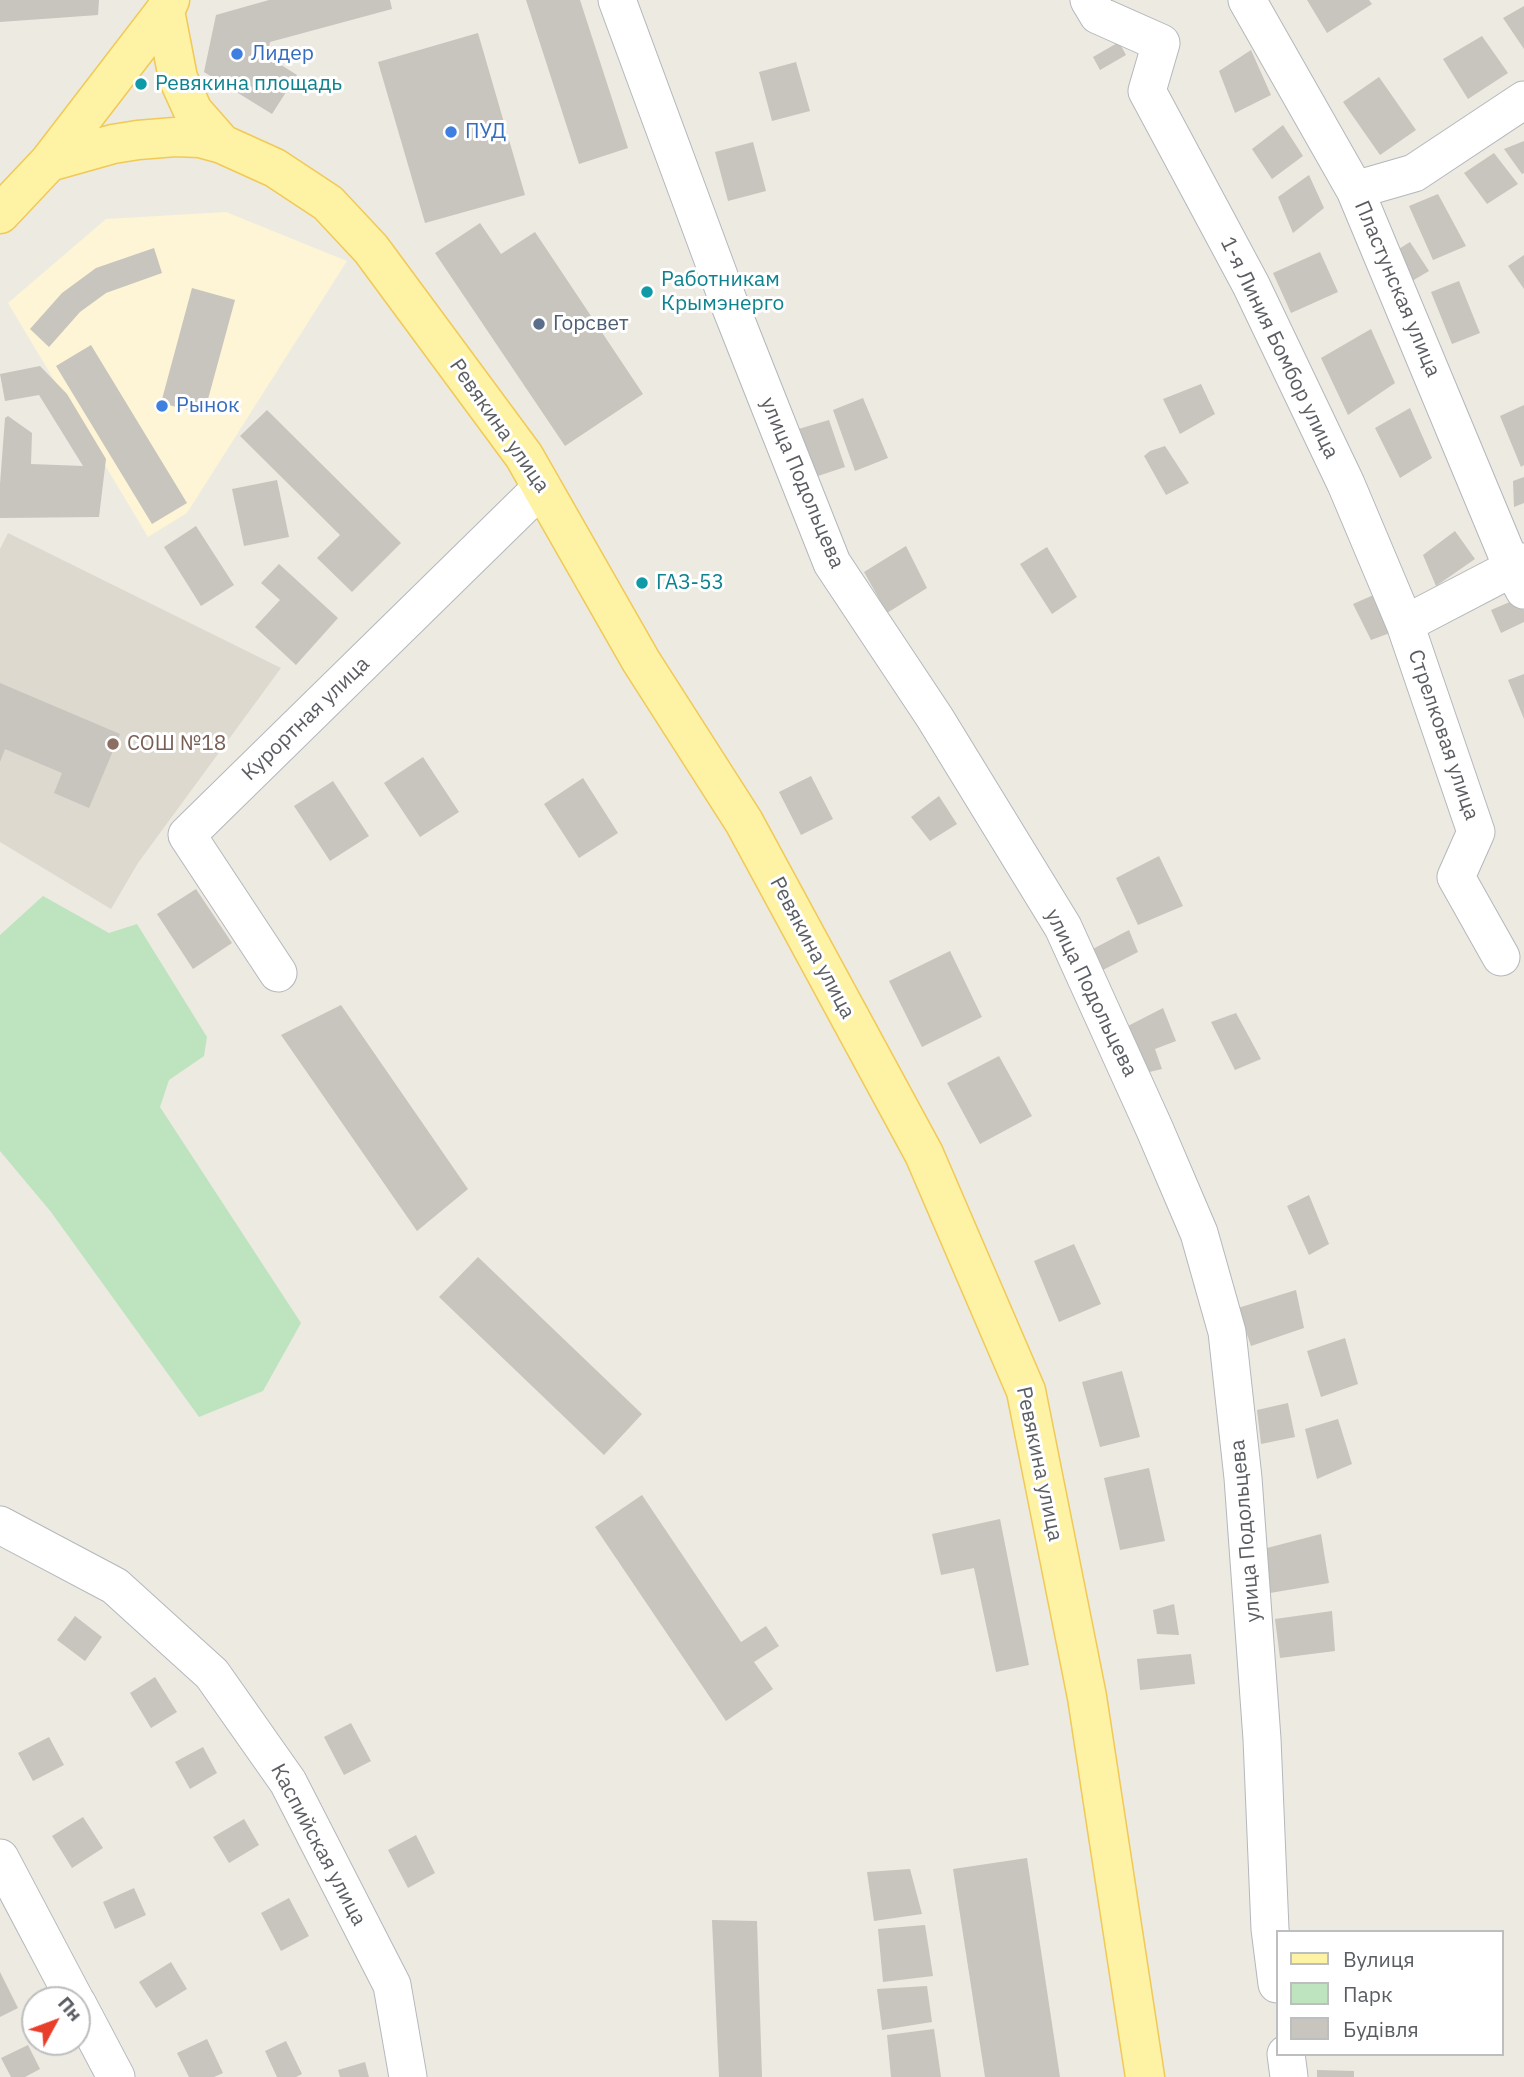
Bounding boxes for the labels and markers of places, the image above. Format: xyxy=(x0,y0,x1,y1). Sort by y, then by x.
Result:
place label: Лидер xyxy=(251,41,314,67)
marker: Лидер xyxy=(229,46,245,62)
place label: Ревякина площадь xyxy=(155,71,342,97)
marker: Ревякина площадь xyxy=(133,76,149,92)
place label: ПУД xyxy=(465,119,506,145)
marker: ПУД xyxy=(443,124,459,140)
place label: Работникам Крымэнерго xyxy=(661,267,784,317)
marker: Работникам Крымэнерго xyxy=(639,284,655,300)
place label: Горсвет xyxy=(553,311,629,337)
marker: Горсвет xyxy=(531,316,547,332)
place label: Рынок xyxy=(176,393,240,419)
marker: Рынок xyxy=(154,398,170,414)
place label: ГАЗ-53 xyxy=(656,570,724,596)
marker: ГАЗ-53 xyxy=(634,575,650,591)
place label: СОШ №18 xyxy=(127,731,226,757)
marker: СОШ №18 xyxy=(105,736,121,752)

